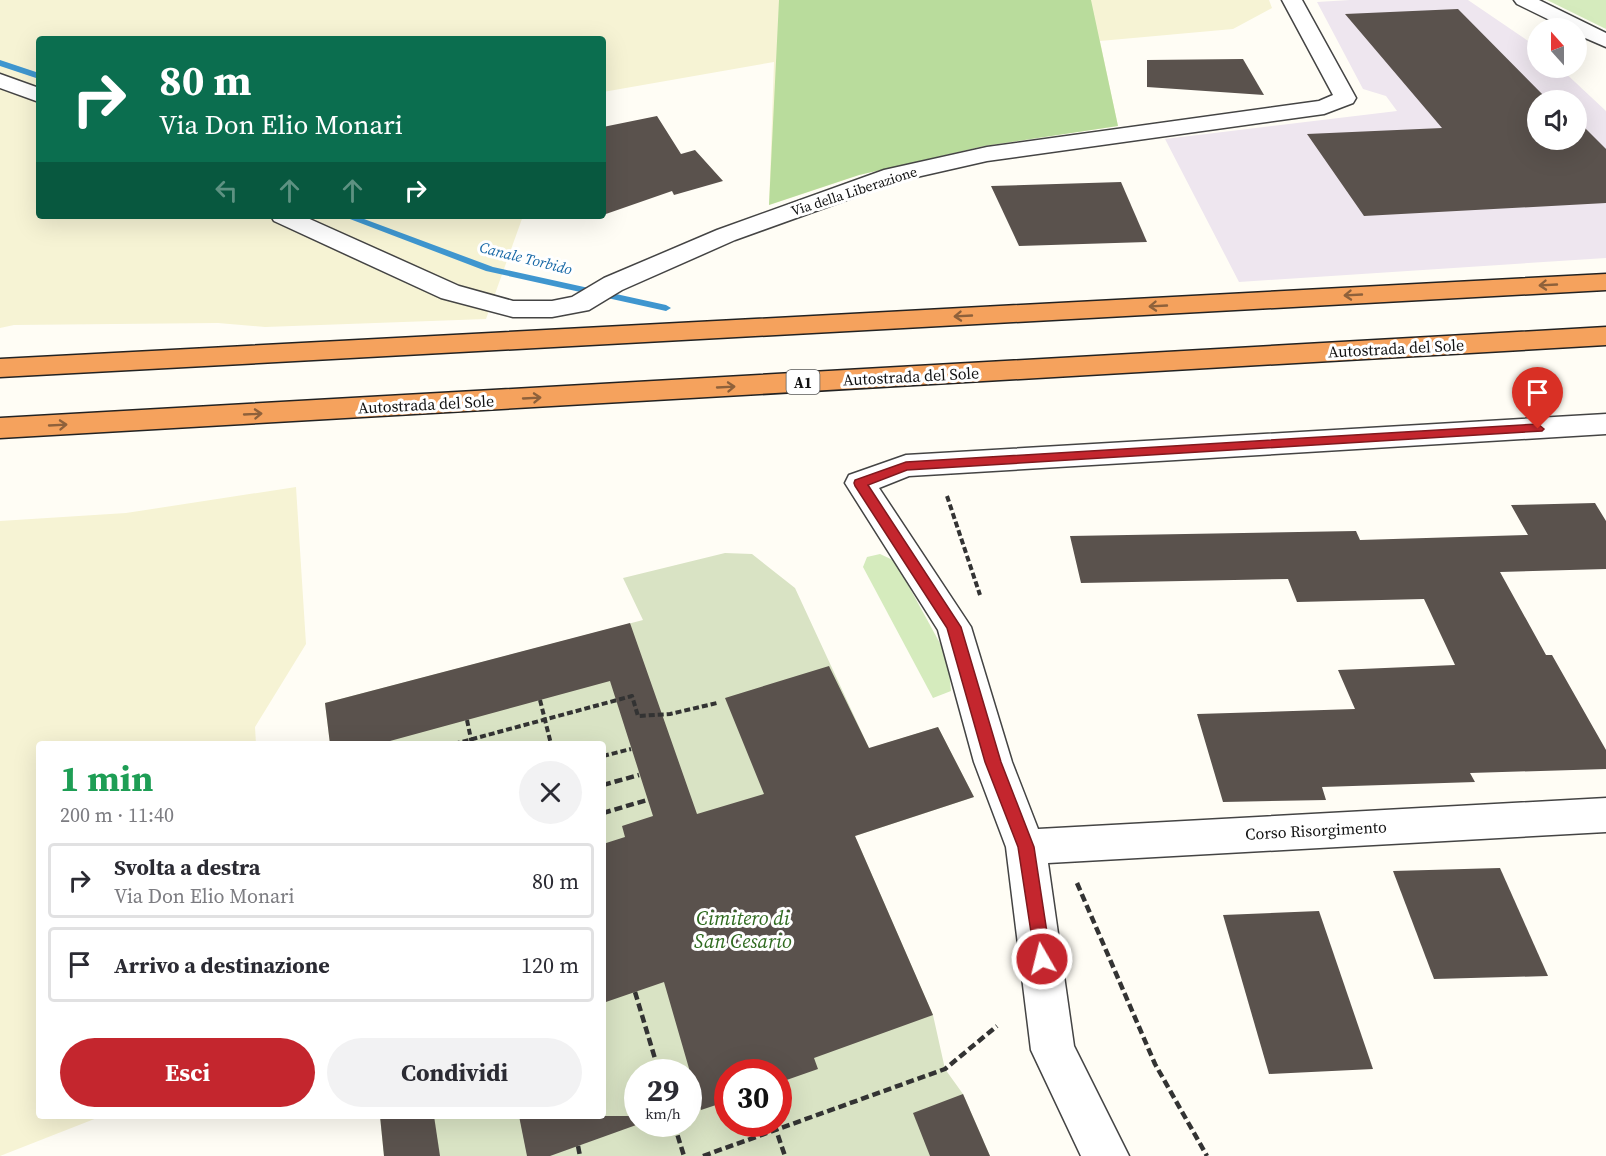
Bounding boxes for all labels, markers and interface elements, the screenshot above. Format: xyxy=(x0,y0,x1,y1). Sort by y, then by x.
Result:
north arrow xyxy=(1527,18,1587,78)
map controls xyxy=(1527,18,1587,150)
text: 80 m xyxy=(159,51,252,109)
icon: right xyxy=(60,60,138,138)
button: sound xyxy=(1527,90,1587,150)
text: Via Don Elio Monari xyxy=(159,106,403,143)
street label: Via della Liberazione xyxy=(788,161,920,221)
icon: left xyxy=(210,174,243,207)
icon: ahead xyxy=(273,174,306,207)
icon: ahead xyxy=(336,174,369,207)
icon: right xyxy=(399,174,432,207)
water label: Canale Torbido xyxy=(477,236,575,280)
one-way arrow xyxy=(1538,279,1558,290)
one-way arrow xyxy=(1343,290,1363,301)
one-way arrow xyxy=(1149,300,1169,311)
one-way arrow xyxy=(954,311,974,322)
street label: Autostrada del Sole xyxy=(1327,333,1465,363)
street label: Autostrada del Sole xyxy=(842,361,980,391)
pin xyxy=(1512,367,1563,429)
road number: A1 xyxy=(786,370,820,394)
icon: arrive xyxy=(1521,376,1554,409)
one-way arrow xyxy=(716,381,736,392)
street label: Autostrada del Sole xyxy=(357,389,495,419)
one-way arrow xyxy=(521,392,541,403)
one-way arrow xyxy=(243,408,263,419)
one-way arrow xyxy=(48,419,68,430)
text: 1 min xyxy=(60,754,153,803)
button: close xyxy=(519,761,582,824)
text: 200 m · 11:40 xyxy=(60,801,174,829)
street label: Corso Risorgimento xyxy=(1245,815,1388,845)
text: Svolta a destra xyxy=(114,852,260,882)
icon: right xyxy=(63,864,96,897)
text: 80 m xyxy=(532,866,579,896)
text: Via Don Elio Monari xyxy=(114,882,295,910)
park label: Cimitero di San Cesario xyxy=(694,904,792,955)
position arrow xyxy=(1010,927,1074,991)
icon: arrive xyxy=(63,948,96,981)
text: Arrivo a destinazione xyxy=(114,950,330,980)
text: 120 m xyxy=(521,950,579,980)
button: Esci xyxy=(60,1038,315,1107)
button: Condividi xyxy=(327,1038,582,1107)
speed limit sign: 30 xyxy=(714,1059,792,1137)
text: 29 xyxy=(647,1070,679,1111)
text: km/h xyxy=(645,1103,681,1124)

